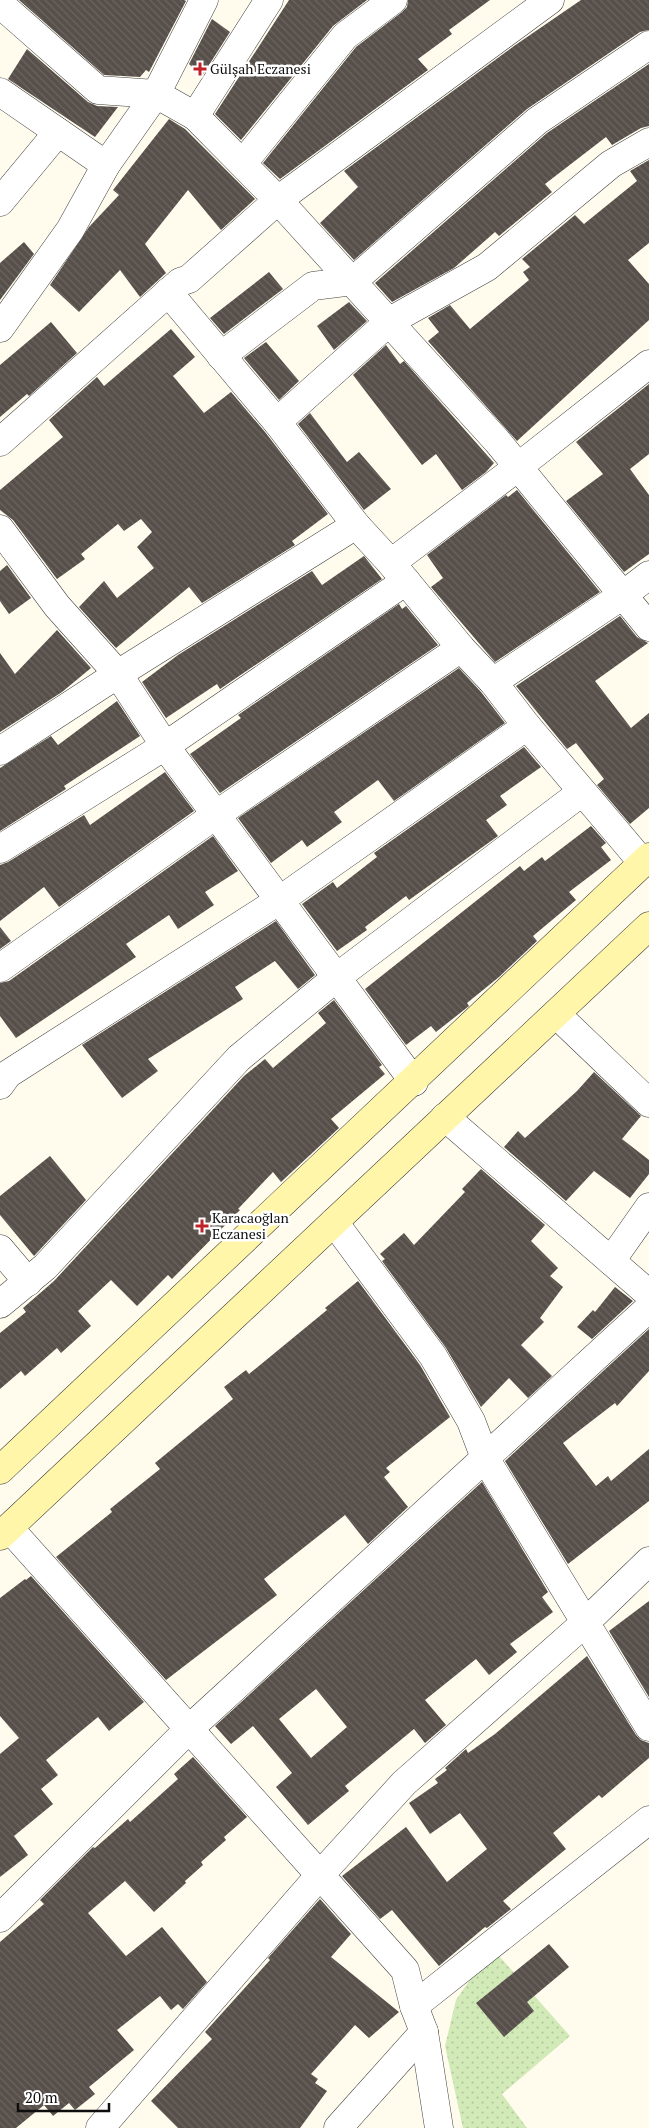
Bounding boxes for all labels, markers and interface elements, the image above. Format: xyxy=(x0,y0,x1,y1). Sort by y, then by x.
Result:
place label: Gülşah Eczanesi xyxy=(210,59,311,78)
marker: Gülşah Eczanesi xyxy=(194,63,206,75)
place label: Karacaoğlan Eczanesi xyxy=(212,1208,290,1243)
marker: Karacaoğlan Eczanesi xyxy=(196,1220,208,1232)
scale bar xyxy=(18,2080,109,2112)
text: 20 m xyxy=(25,2087,58,2107)

